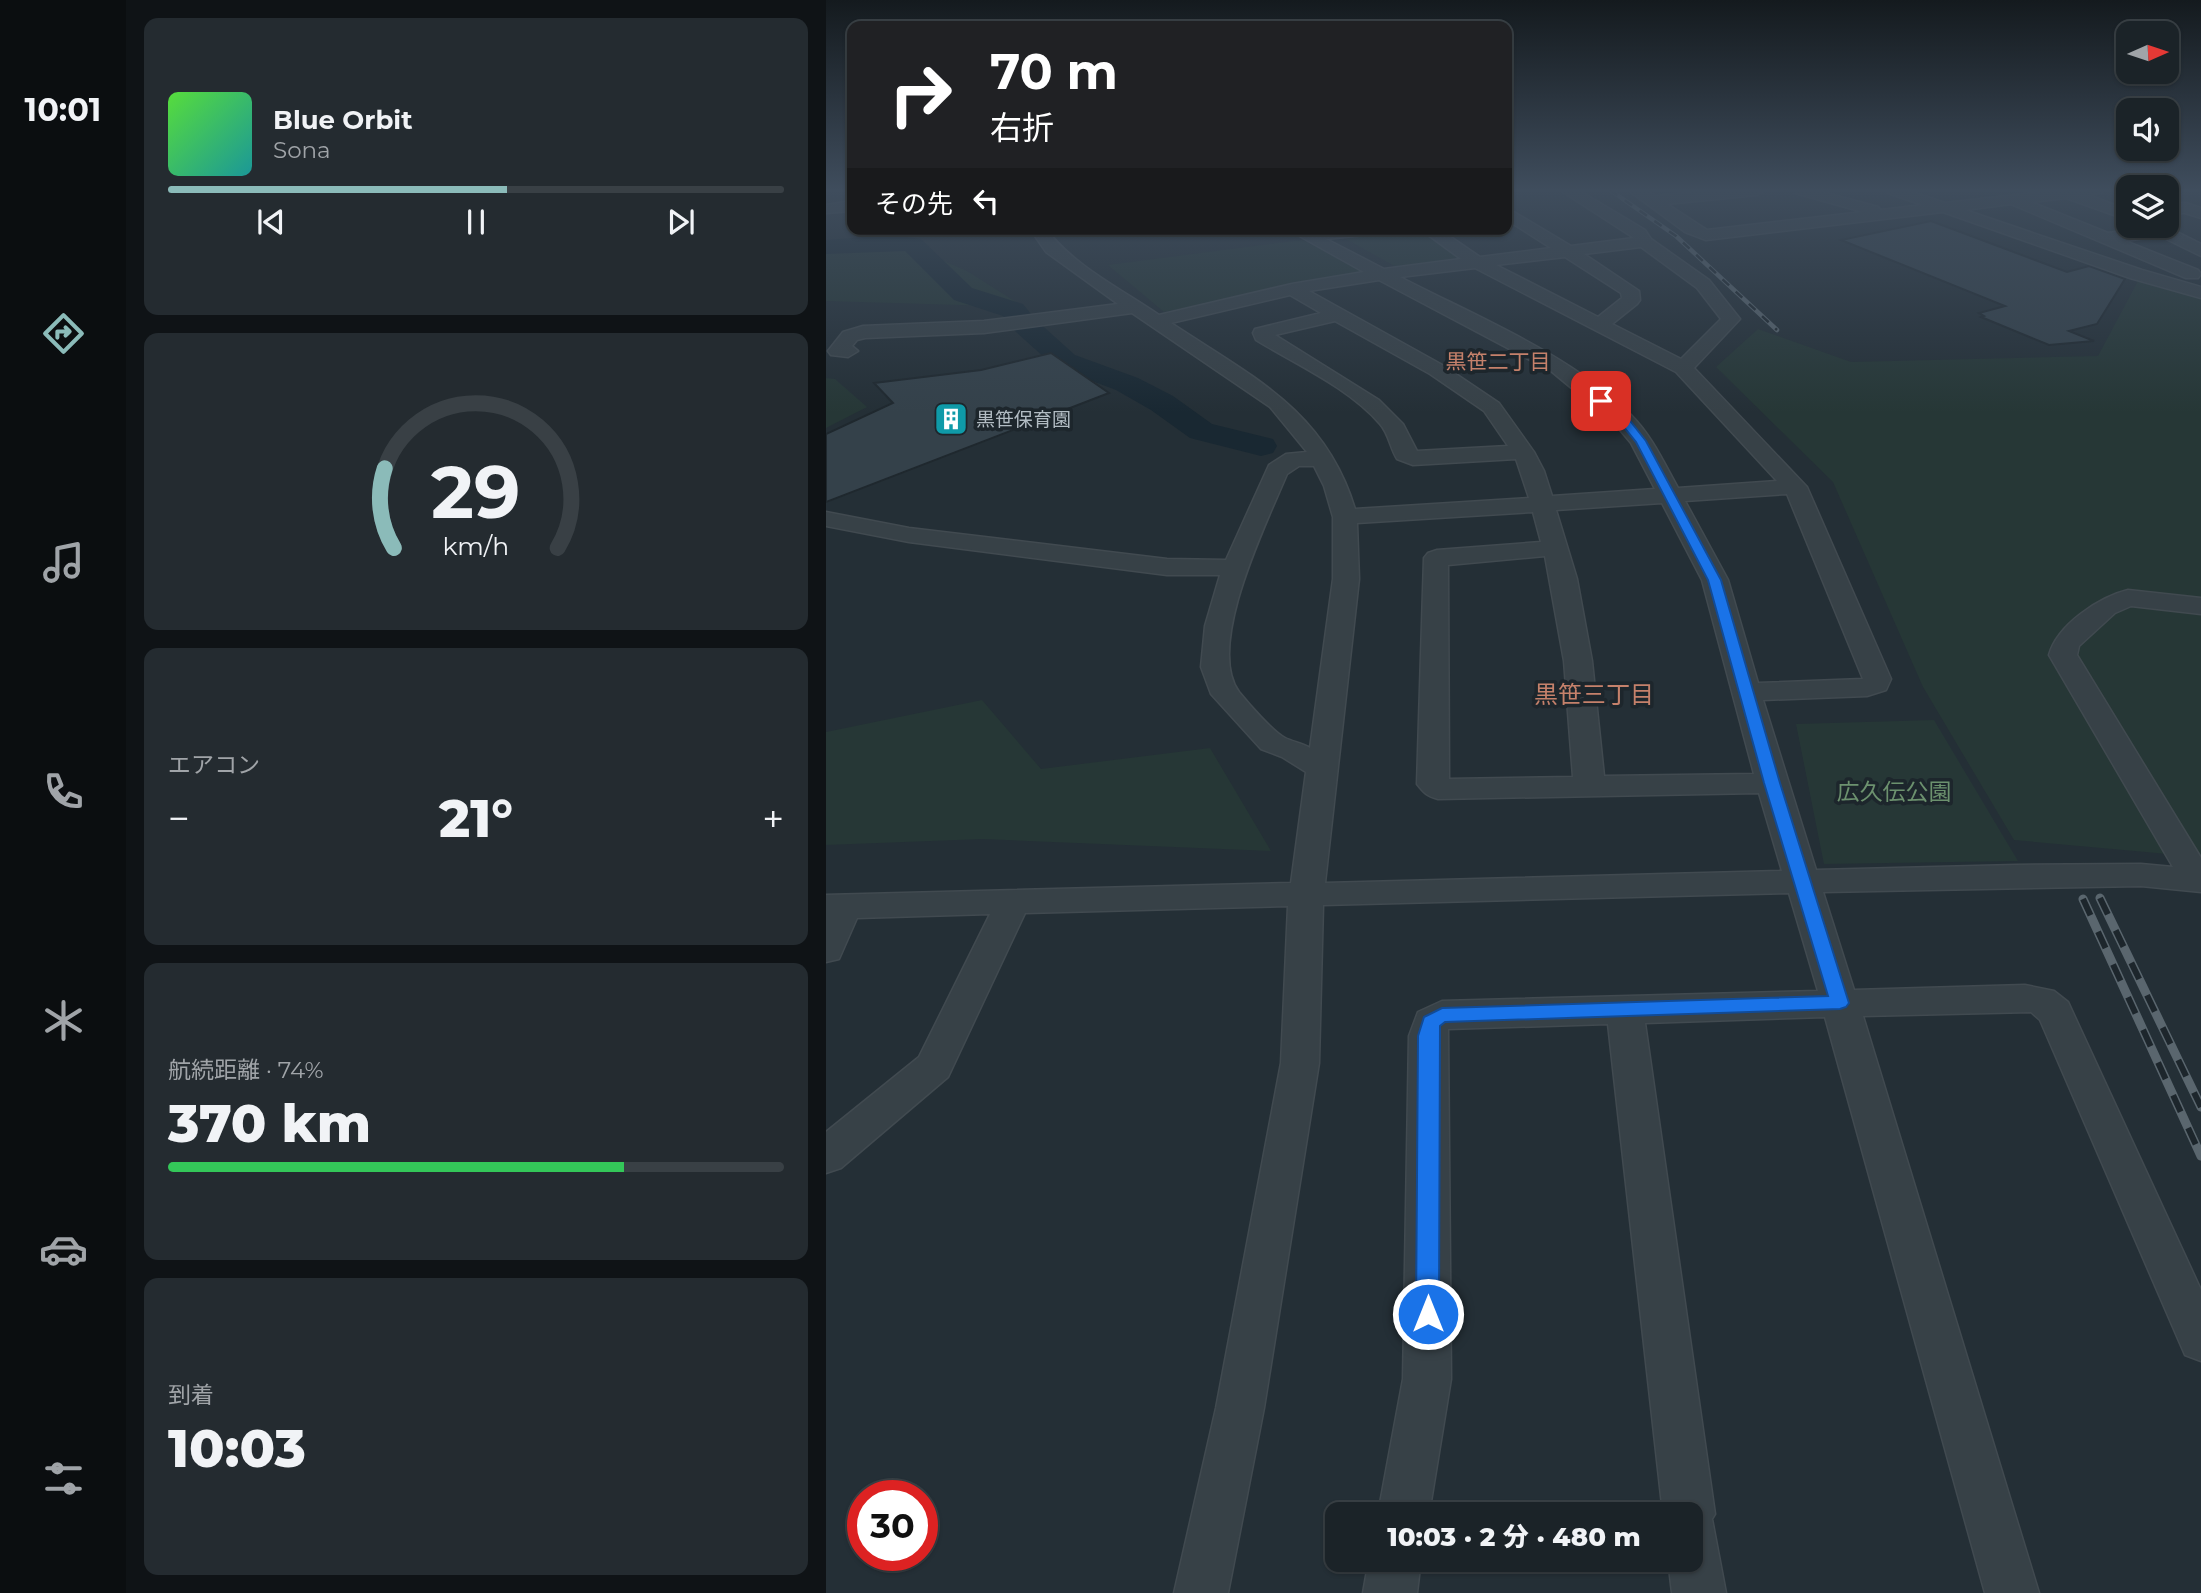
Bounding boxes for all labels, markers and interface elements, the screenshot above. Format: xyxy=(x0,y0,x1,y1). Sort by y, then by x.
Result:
north arrow xyxy=(2116,21,2179,84)
map controls xyxy=(2116,21,2179,238)
text: 70 m xyxy=(990,42,1118,101)
icon: right xyxy=(875,49,966,140)
text: 10:01 xyxy=(25,90,101,129)
button: sound xyxy=(2116,98,2179,161)
text: Blue Orbit xyxy=(273,104,412,136)
text: 右折 xyxy=(990,108,1054,147)
text: Sona xyxy=(273,136,331,164)
button: layers xyxy=(2116,175,2179,238)
icon: left xyxy=(967,182,1005,220)
text: その先 xyxy=(875,188,953,220)
icon: previous xyxy=(252,203,290,241)
icon: pause xyxy=(457,203,495,241)
icon: next xyxy=(662,203,700,241)
icon: directions xyxy=(39,309,88,358)
district label: 黒笹二丁目 xyxy=(1446,349,1551,374)
pin xyxy=(1571,371,1631,431)
icon: arrive xyxy=(1582,382,1620,420)
building icon: 黒笹保育園 xyxy=(932,400,970,438)
place label: 黒笹保育園 xyxy=(976,408,1071,431)
text: 29 xyxy=(431,448,521,536)
text: km/h xyxy=(443,530,509,560)
icon: music xyxy=(39,538,88,587)
district label: 黒笹三丁目 xyxy=(1534,680,1654,709)
text: エアコン xyxy=(168,751,260,779)
icon: phone xyxy=(39,767,88,816)
park label: 広久伝公園 xyxy=(1837,778,1952,806)
text: 21° xyxy=(439,787,513,850)
text: − xyxy=(168,795,190,842)
text: + xyxy=(762,795,784,842)
icon: climate xyxy=(39,996,88,1045)
text: 航続距離 · 74% xyxy=(168,1056,323,1084)
text: 370 km xyxy=(168,1092,371,1155)
icon: car xyxy=(39,1225,88,1274)
position arrow xyxy=(1391,1277,1465,1351)
text: 到着 xyxy=(168,1381,214,1409)
text: 10:03 xyxy=(168,1417,306,1480)
icon: filters xyxy=(39,1454,88,1503)
speed limit sign: 30 xyxy=(847,1480,938,1571)
text: 10:03 · 2 分 · 480 m xyxy=(1387,1521,1641,1553)

